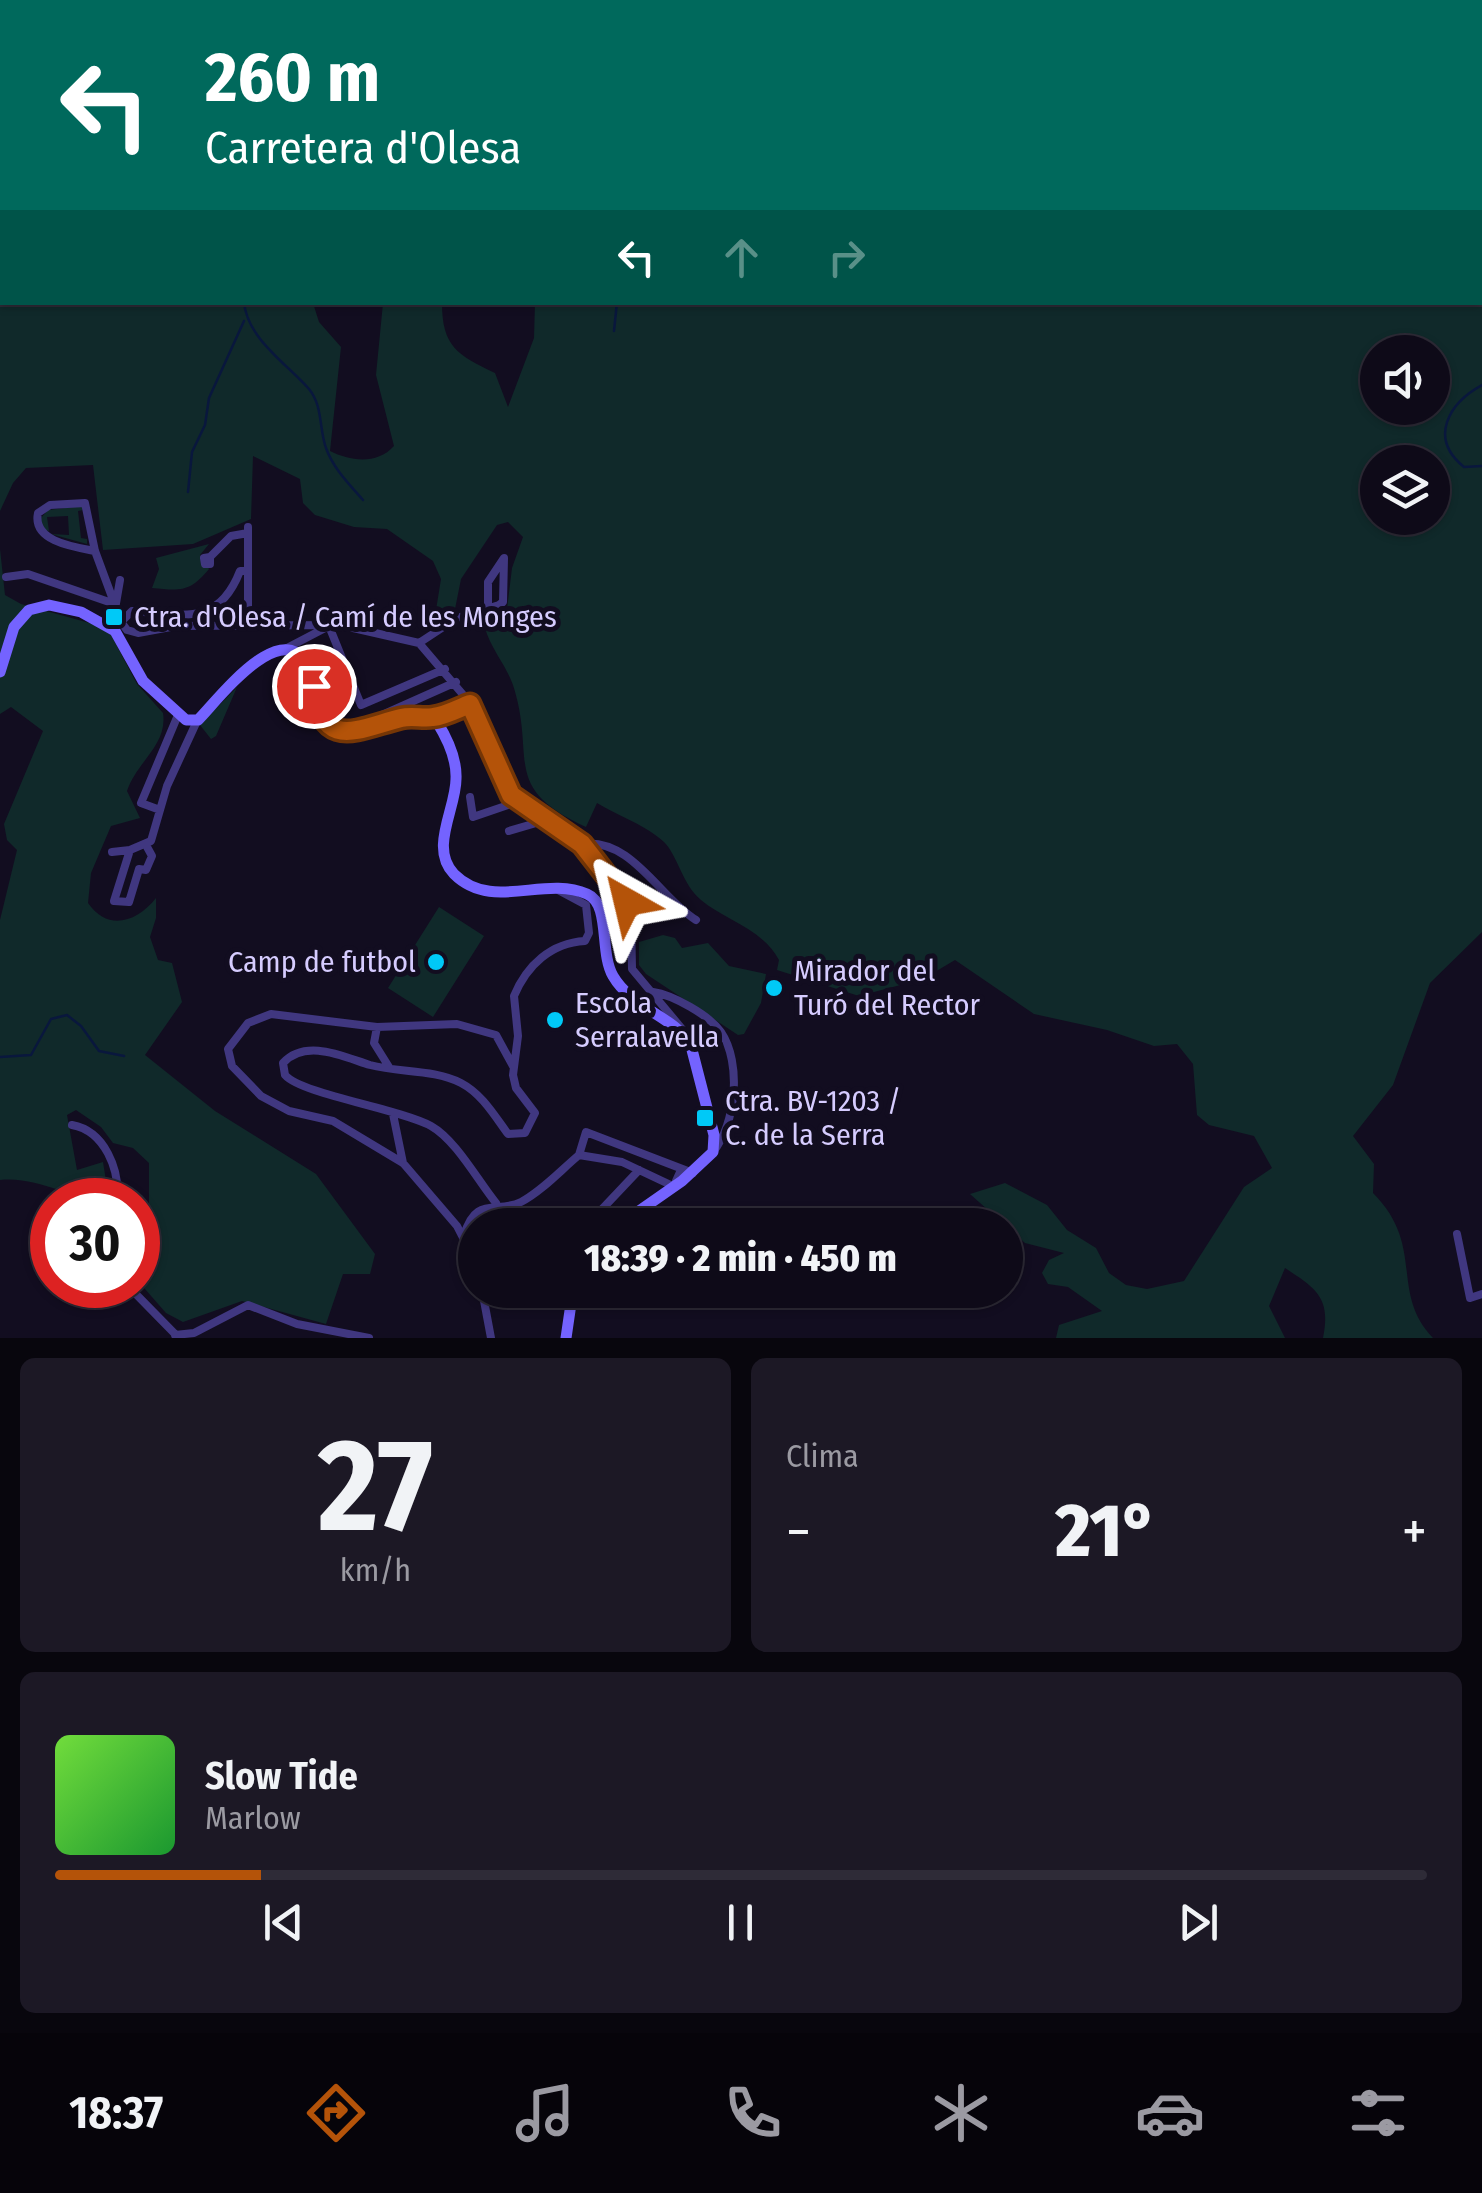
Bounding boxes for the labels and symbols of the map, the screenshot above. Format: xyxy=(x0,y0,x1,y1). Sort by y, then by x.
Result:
place label: Ctra. d'Olesa / Camí de les Monges xyxy=(134,599,557,635)
marker: Ctra. d'Olesa / Camí de les Monges xyxy=(103,606,125,628)
pin xyxy=(272,644,357,729)
position arrow xyxy=(575,850,679,954)
place label: Camp de futbol xyxy=(228,944,416,980)
marker: Camp de futbol xyxy=(425,951,447,973)
place label: Mirador del Turó del Rector xyxy=(794,953,980,1023)
marker: Mirador del Turó del Rector xyxy=(763,977,785,999)
place label: Escola Serralavella xyxy=(575,985,720,1055)
marker: Escola Serralavella xyxy=(544,1009,566,1031)
place label: Ctra. BV-1203 / C. de la Serra xyxy=(725,1083,901,1153)
marker: Ctra. BV-1203 / C. de la Serra xyxy=(694,1107,716,1129)
speed limit sign: 30 xyxy=(30,1178,160,1308)

